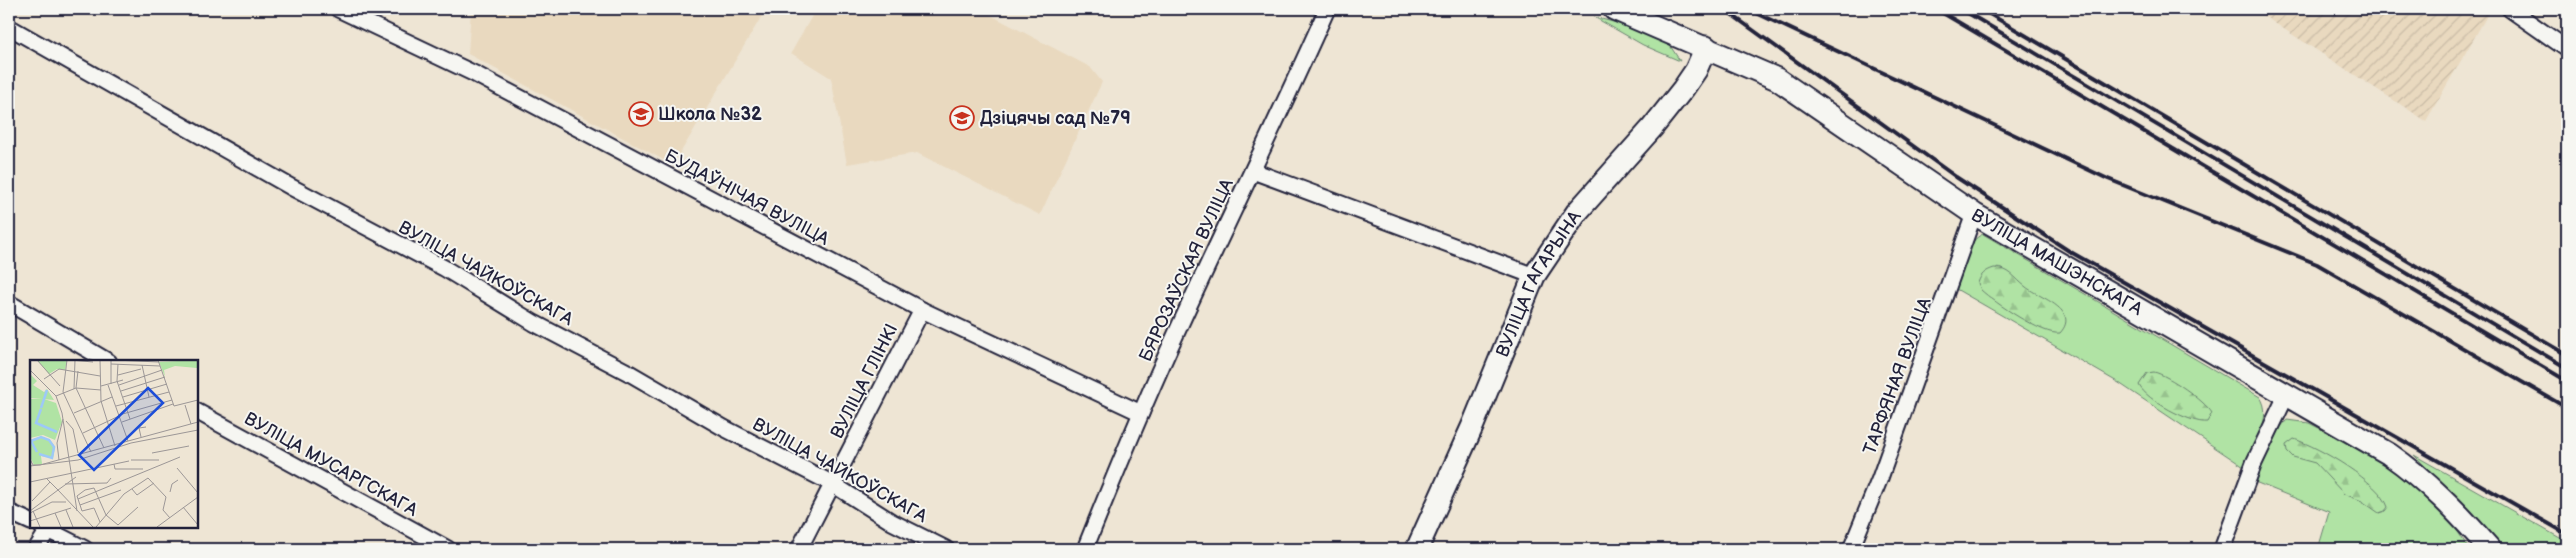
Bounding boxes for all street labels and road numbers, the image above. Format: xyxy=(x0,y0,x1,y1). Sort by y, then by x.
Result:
street label: БУДАЎНІЧАЯ ВУЛІЦА xyxy=(661,144,833,250)
street label: БЯРОЗАЎСКАЯ ВУЛІЦА xyxy=(1134,175,1238,365)
street label: ВУЛІЦА МАШЭНСКАГА xyxy=(1967,205,2146,320)
street label: ВУЛІЦА ГАГАРЫНА xyxy=(1492,207,1586,360)
street label: ВУЛІЦА ЧАЙКОЎСКАГА xyxy=(395,216,577,330)
street label: ТАРФЯНАЯ ВУЛІЦА xyxy=(1859,295,1936,458)
street label: ВУЛІЦА ГЛІНКІ xyxy=(827,320,902,442)
street label: ВУЛІЦА МУСАРГСКАГА xyxy=(241,408,421,521)
street label: ВУЛІЦА ЧАЙКОЎСКАГА xyxy=(749,413,931,527)

